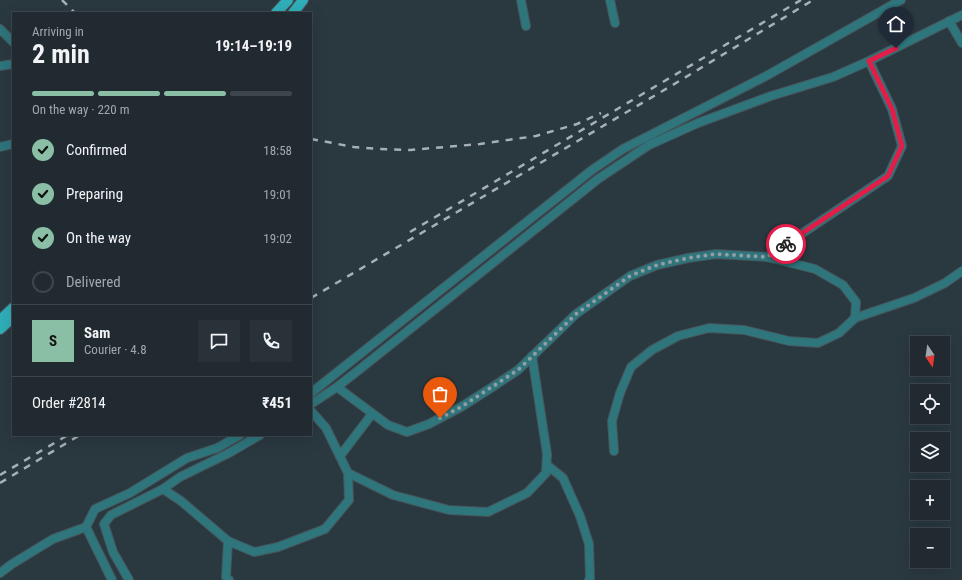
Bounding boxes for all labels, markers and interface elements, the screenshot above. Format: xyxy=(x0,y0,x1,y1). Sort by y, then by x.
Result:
pin xyxy=(879,7.0,913,48)
icon: home xyxy=(885,13,907,35)
text: Arriving in xyxy=(32,24,84,39)
text: 19:14–19:19 xyxy=(215,37,292,55)
text: 2 min xyxy=(32,39,90,69)
text: On the way · 220 m xyxy=(32,102,129,117)
icon: check xyxy=(32,139,54,161)
text: Confirmed xyxy=(66,141,127,159)
text: 18:58 xyxy=(263,143,292,158)
icon: check xyxy=(32,183,54,205)
text: Preparing xyxy=(66,185,123,203)
text: 19:01 xyxy=(263,187,292,202)
courier xyxy=(766,224,806,264)
icon: check xyxy=(32,227,54,249)
text: On the way xyxy=(66,229,131,247)
text: 19:02 xyxy=(263,231,292,246)
icon: bike xyxy=(775,233,797,255)
text: Delivered xyxy=(66,273,121,291)
button: chat xyxy=(198,320,240,362)
button: phone xyxy=(250,320,292,362)
text: Sam xyxy=(84,324,110,342)
text: S xyxy=(49,332,57,350)
north arrow xyxy=(910,336,950,376)
map controls xyxy=(910,336,950,568)
text: Courier · 4.8 xyxy=(84,342,147,357)
pin xyxy=(423,377,457,418)
icon: bag xyxy=(429,383,451,405)
button: locate xyxy=(910,384,950,424)
text: Order #2814 xyxy=(32,394,106,412)
text: ₹451 xyxy=(262,394,292,412)
button: layers xyxy=(910,432,950,472)
button: + xyxy=(910,480,950,520)
button: − xyxy=(910,528,950,568)

